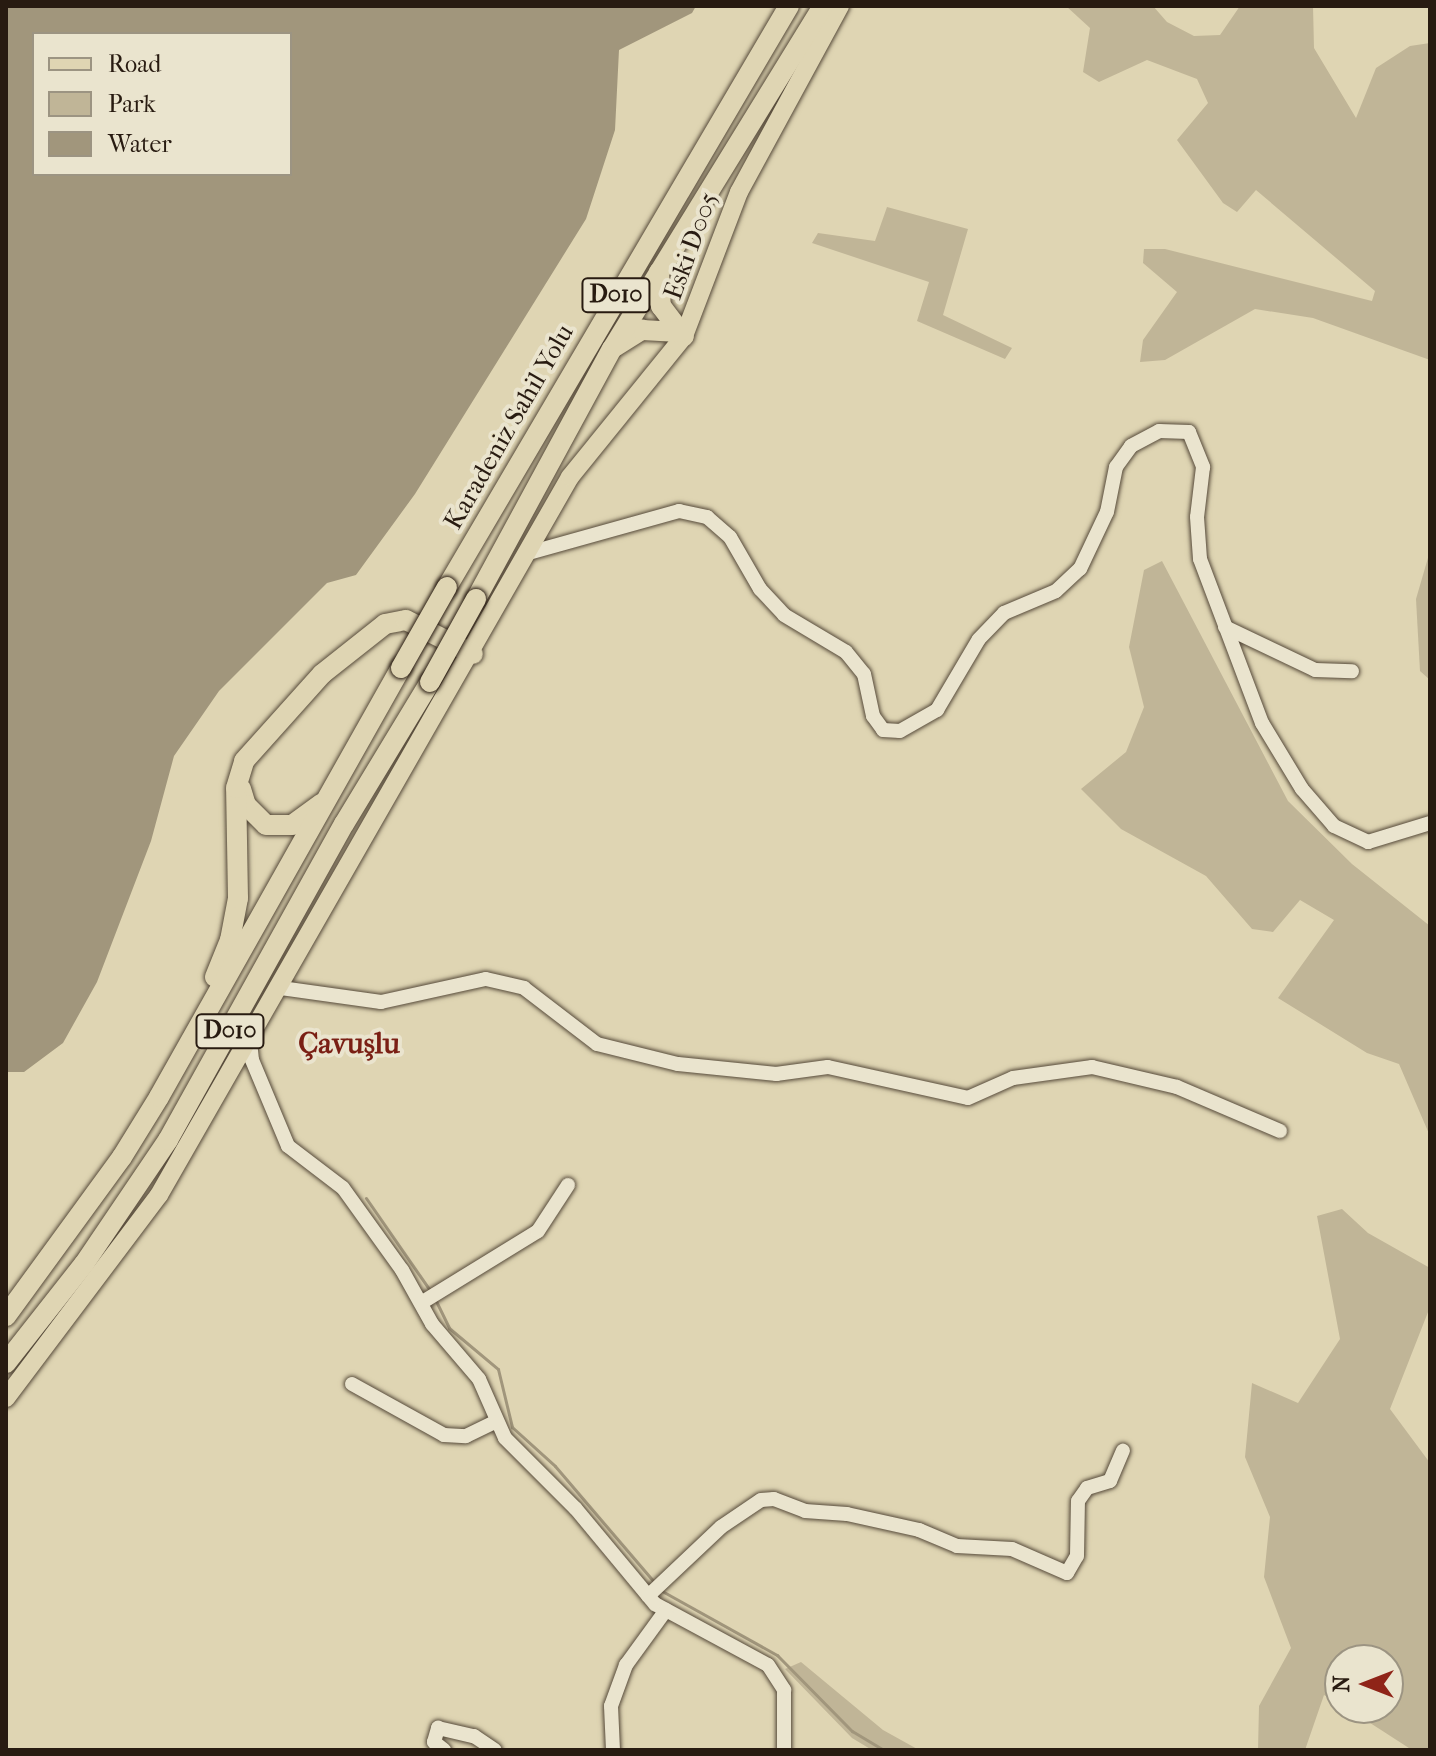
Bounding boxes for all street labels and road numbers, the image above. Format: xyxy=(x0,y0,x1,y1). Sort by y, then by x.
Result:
street label: Eski D005 xyxy=(657,188,725,304)
road number: D010 xyxy=(580,275,652,315)
street label: Karadeniz Sahil Yolu xyxy=(438,319,580,535)
road number: D010 xyxy=(194,1011,266,1051)

